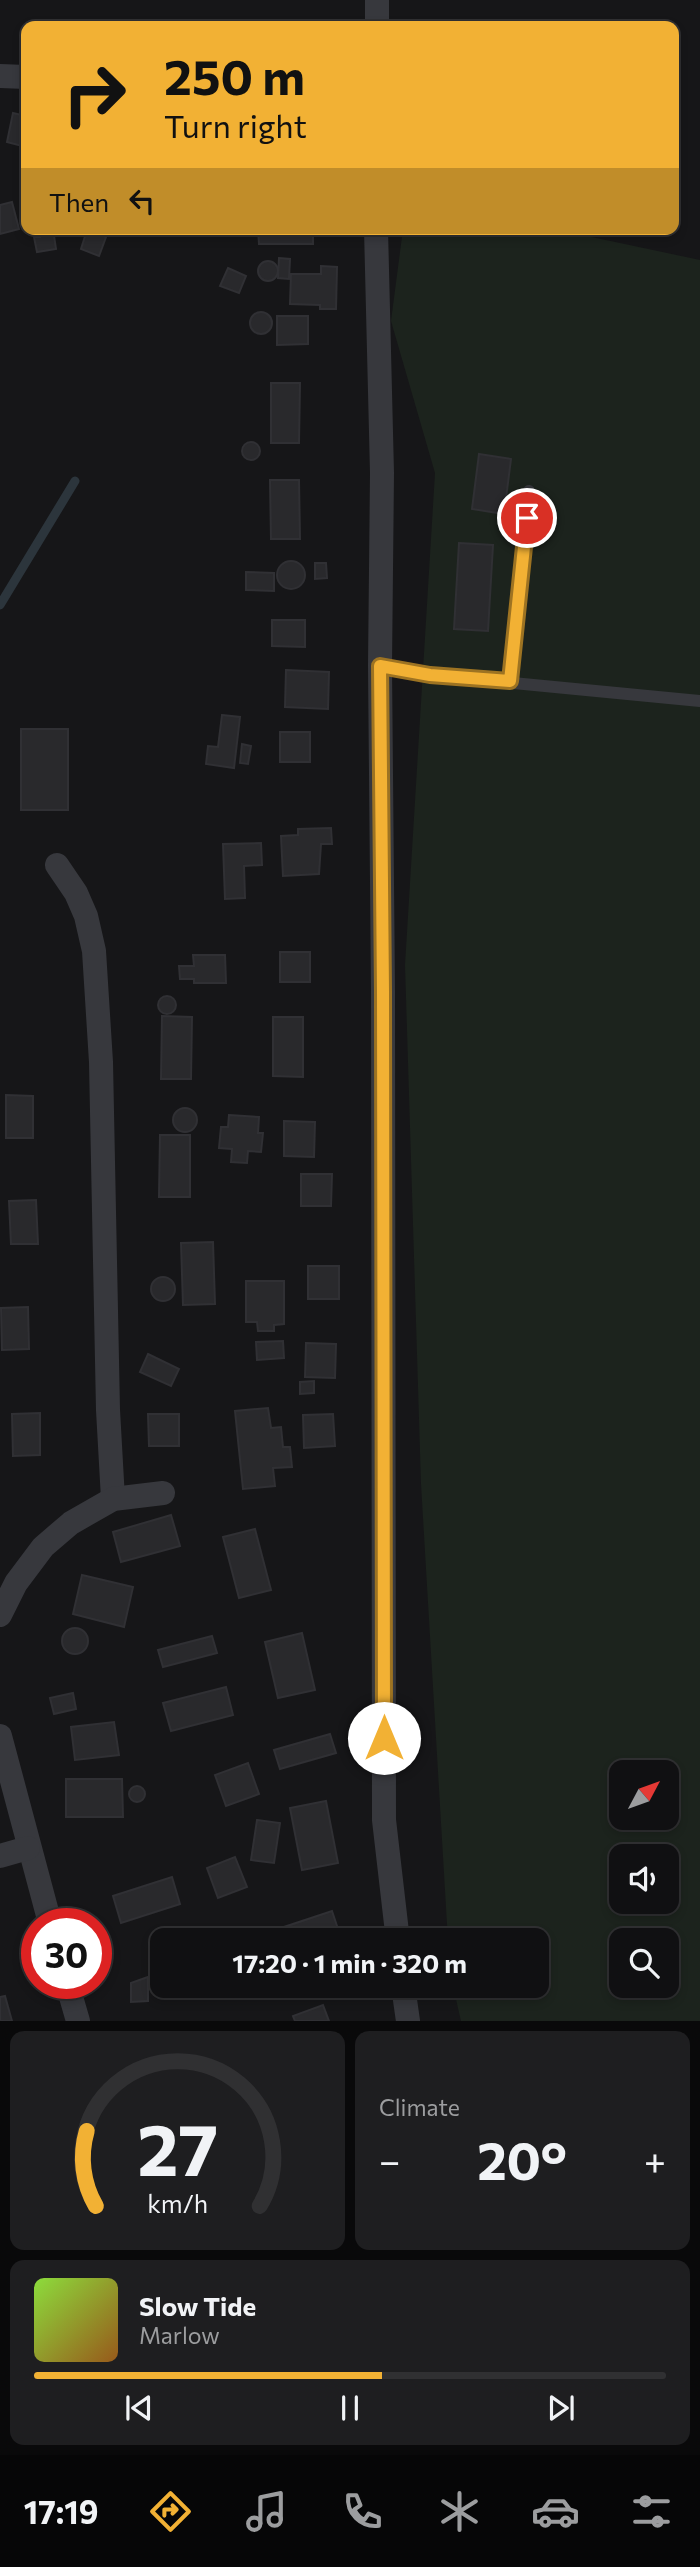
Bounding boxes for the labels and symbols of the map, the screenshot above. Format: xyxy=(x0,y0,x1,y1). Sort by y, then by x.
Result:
pin xyxy=(497,488,557,548)
position arrow xyxy=(347,1701,421,1775)
north arrow xyxy=(609,1760,679,1830)
speed limit sign: 30 xyxy=(21,1908,112,1999)

